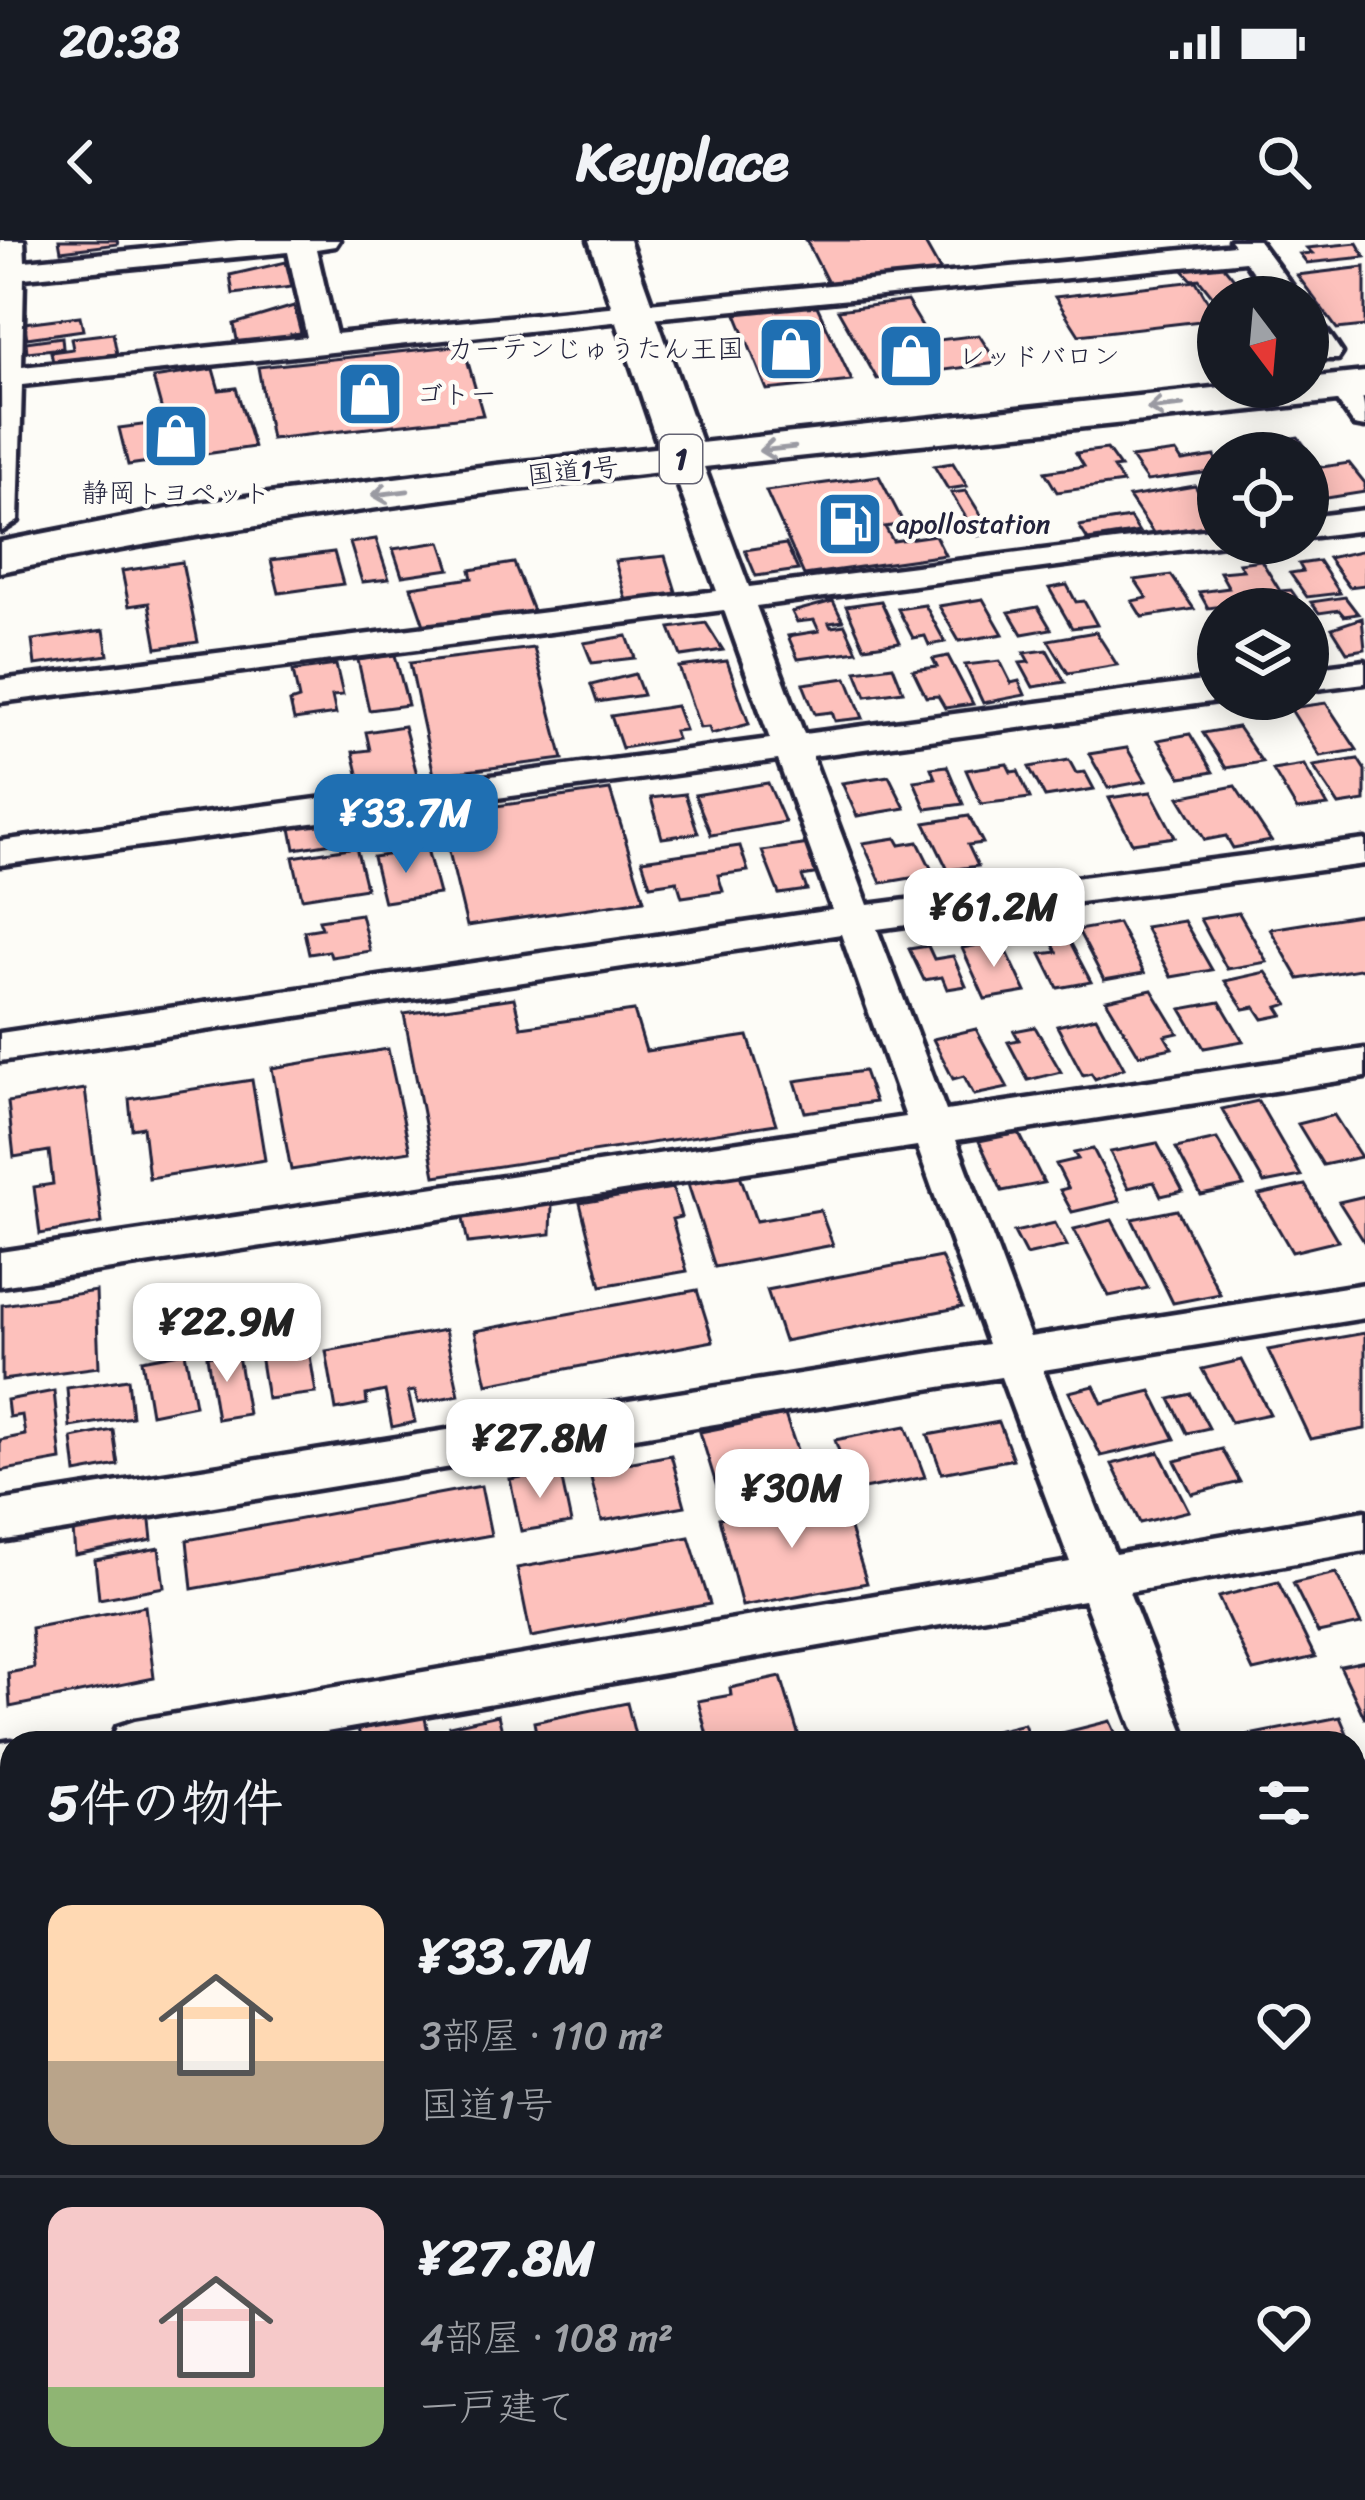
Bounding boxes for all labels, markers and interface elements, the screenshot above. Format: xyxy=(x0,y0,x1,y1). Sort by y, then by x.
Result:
text: 20:38 xyxy=(60,2,180,82)
text: Keyplace xyxy=(576,114,789,210)
icon: back xyxy=(48,129,114,195)
icon: search xyxy=(1251,129,1317,195)
north arrow xyxy=(1197,276,1329,408)
map controls xyxy=(1197,276,1329,720)
shop icon: カーテンじゅうたん王国 xyxy=(756,314,826,384)
shop icon: レッドバロン xyxy=(876,321,946,391)
place label: カーテンじゅうたん王国 xyxy=(447,325,744,373)
place label: レッドバロン xyxy=(958,332,1120,380)
shop icon: ゴトー xyxy=(335,359,405,429)
place label: ゴトー xyxy=(416,370,497,418)
one-way arrow xyxy=(1146,396,1185,419)
shop icon: 静岡トヨペット xyxy=(141,401,211,471)
button: locate xyxy=(1197,432,1329,564)
road number: 1 xyxy=(660,435,702,483)
one-way arrow xyxy=(759,438,798,461)
street label: 国道1号 xyxy=(524,442,622,500)
place label: 静岡トヨペット xyxy=(82,469,271,517)
one-way arrow xyxy=(371,482,410,504)
fuel station icon: apollostation xyxy=(815,489,885,559)
place label: apollostation xyxy=(896,500,1051,548)
button: layers xyxy=(1197,588,1329,720)
pin: ¥33.7M xyxy=(308,774,504,876)
text: ¥33.7M xyxy=(341,778,471,847)
pin: ¥61.2M xyxy=(896,868,1092,970)
text: ¥61.2M xyxy=(931,872,1057,941)
pin: ¥22.9M xyxy=(129,1283,325,1385)
text: ¥22.9M xyxy=(160,1287,294,1356)
pin: ¥27.8M xyxy=(442,1399,638,1501)
text: ¥27.8M xyxy=(473,1403,607,1472)
pin: ¥30M xyxy=(721,1449,863,1551)
text: ¥30M xyxy=(742,1453,842,1522)
text: 5件の物件 xyxy=(48,1758,283,1848)
icon: filters xyxy=(1251,1770,1317,1836)
text: ¥33.7M xyxy=(420,1911,590,2001)
icon: home xyxy=(144,1953,288,2097)
icon: heart xyxy=(1251,1992,1317,2058)
text: 3部屋 · 110 m² xyxy=(420,2001,664,2070)
text: 国道1号 xyxy=(420,2070,554,2139)
text: ¥27.8M xyxy=(420,2213,595,2303)
icon: home xyxy=(144,2255,288,2399)
icon: heart xyxy=(1251,2294,1317,2360)
text: 4部屋 · 108 m² xyxy=(420,2303,673,2372)
text: 一戸建て xyxy=(420,2372,576,2441)

